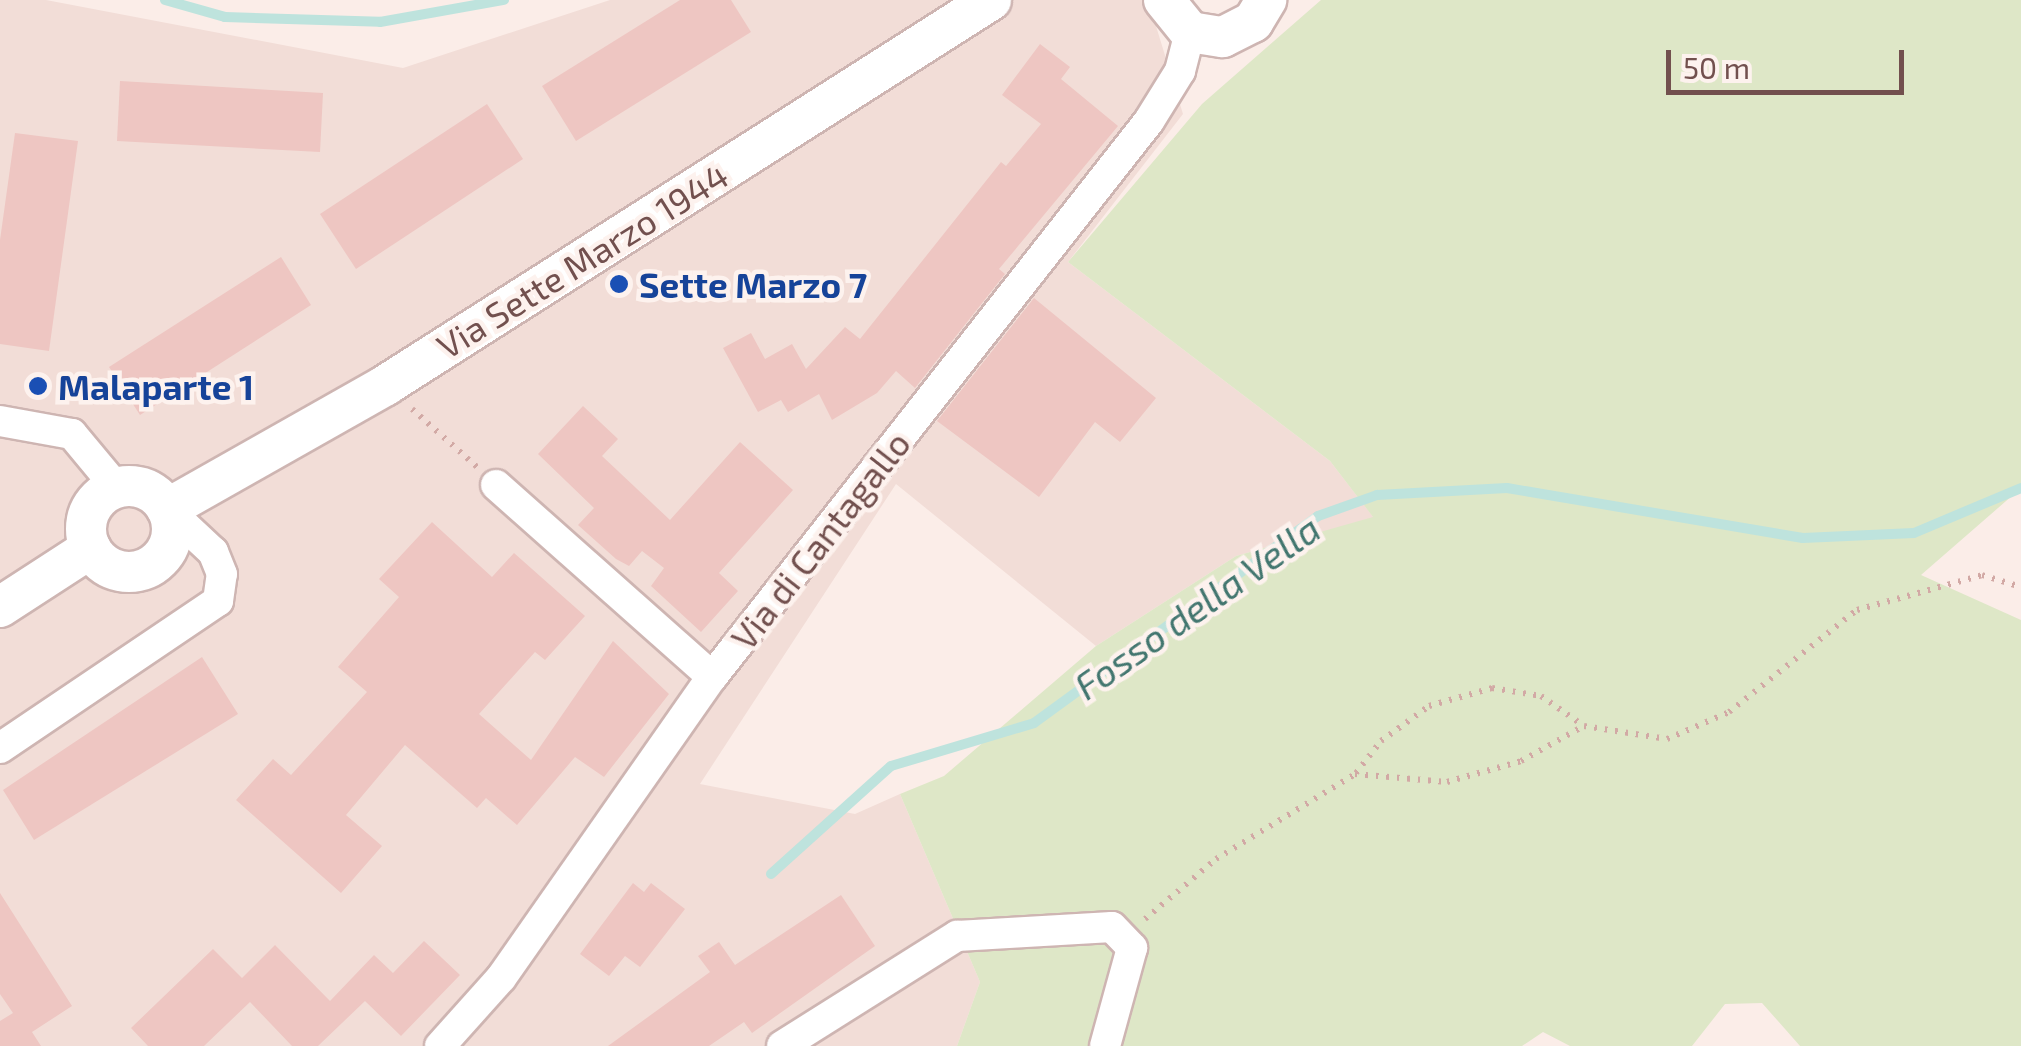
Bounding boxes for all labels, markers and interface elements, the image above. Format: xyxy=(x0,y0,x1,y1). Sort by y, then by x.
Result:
scale bar xyxy=(1671,30,1908,92)
text: 50 m xyxy=(1683,49,1750,85)
street label: Via Sette Marzo 1944 xyxy=(429,153,735,367)
place label: Sette Marzo 7 xyxy=(639,263,867,305)
marker: Sette Marzo 7 xyxy=(608,273,630,295)
place label: Malaparte 1 xyxy=(58,365,254,407)
marker: Malaparte 1 xyxy=(27,375,49,397)
street label: Via di Cantagallo xyxy=(722,423,918,657)
water label: Fosso della Vella xyxy=(1065,505,1329,709)

